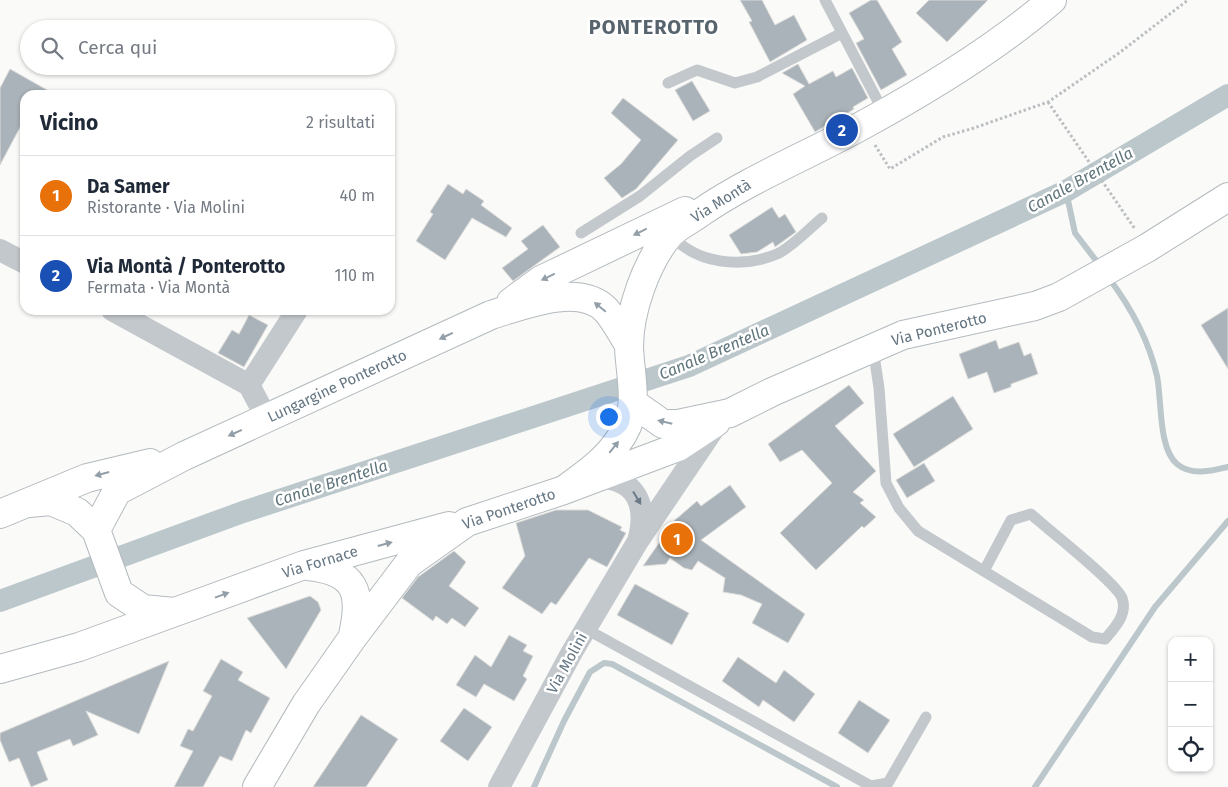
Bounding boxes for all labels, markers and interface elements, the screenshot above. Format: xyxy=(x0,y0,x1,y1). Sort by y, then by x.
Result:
district label: PONTEROTTO xyxy=(589,15,719,39)
search box xyxy=(20,20,395,75)
icon: search xyxy=(38,34,66,62)
text: Cerca qui xyxy=(78,36,157,59)
text: Vicino xyxy=(40,110,98,136)
pin: 2 xyxy=(826,111,858,149)
text: 2 risultati xyxy=(306,113,375,132)
water label: Canale Brentella xyxy=(1024,143,1136,217)
text: Da Samer xyxy=(87,175,170,198)
street label: Via Montà xyxy=(688,176,754,226)
text: 1 xyxy=(52,186,60,205)
text: 40 m xyxy=(340,186,375,205)
text: Ristorante · Via Molini xyxy=(87,198,245,217)
one-way arrow xyxy=(633,228,647,236)
text: Via Montà / Ponterotto xyxy=(87,255,285,278)
text: 2 xyxy=(52,266,60,285)
text: 110 m xyxy=(334,266,375,285)
one-way arrow xyxy=(541,273,555,281)
text: Fermata · Via Montà xyxy=(87,278,230,297)
one-way arrow xyxy=(594,301,607,312)
street label: Via Ponterotto xyxy=(890,308,988,350)
water label: Canale Brentella xyxy=(656,320,772,384)
one-way arrow xyxy=(439,332,453,340)
street label: Lungargine Ponterotto xyxy=(264,346,410,426)
your location xyxy=(596,404,622,430)
one-way arrow xyxy=(658,418,673,426)
one-way arrow xyxy=(228,430,242,438)
one-way arrow xyxy=(608,441,619,454)
water label: Canale Brentella xyxy=(272,456,390,510)
one-way arrow xyxy=(94,470,109,478)
street label: Via Ponterotto xyxy=(460,485,558,533)
one-way arrow xyxy=(632,492,641,505)
pin: 1 xyxy=(661,520,693,558)
one-way arrow xyxy=(377,539,392,547)
street label: Via Fornace xyxy=(280,542,360,582)
one-way arrow xyxy=(214,591,229,598)
street label: Via Molini xyxy=(543,629,591,697)
map controls xyxy=(1168,637,1213,772)
button: + xyxy=(1168,637,1213,682)
button: − xyxy=(1168,682,1213,727)
button: locate xyxy=(1168,727,1213,772)

